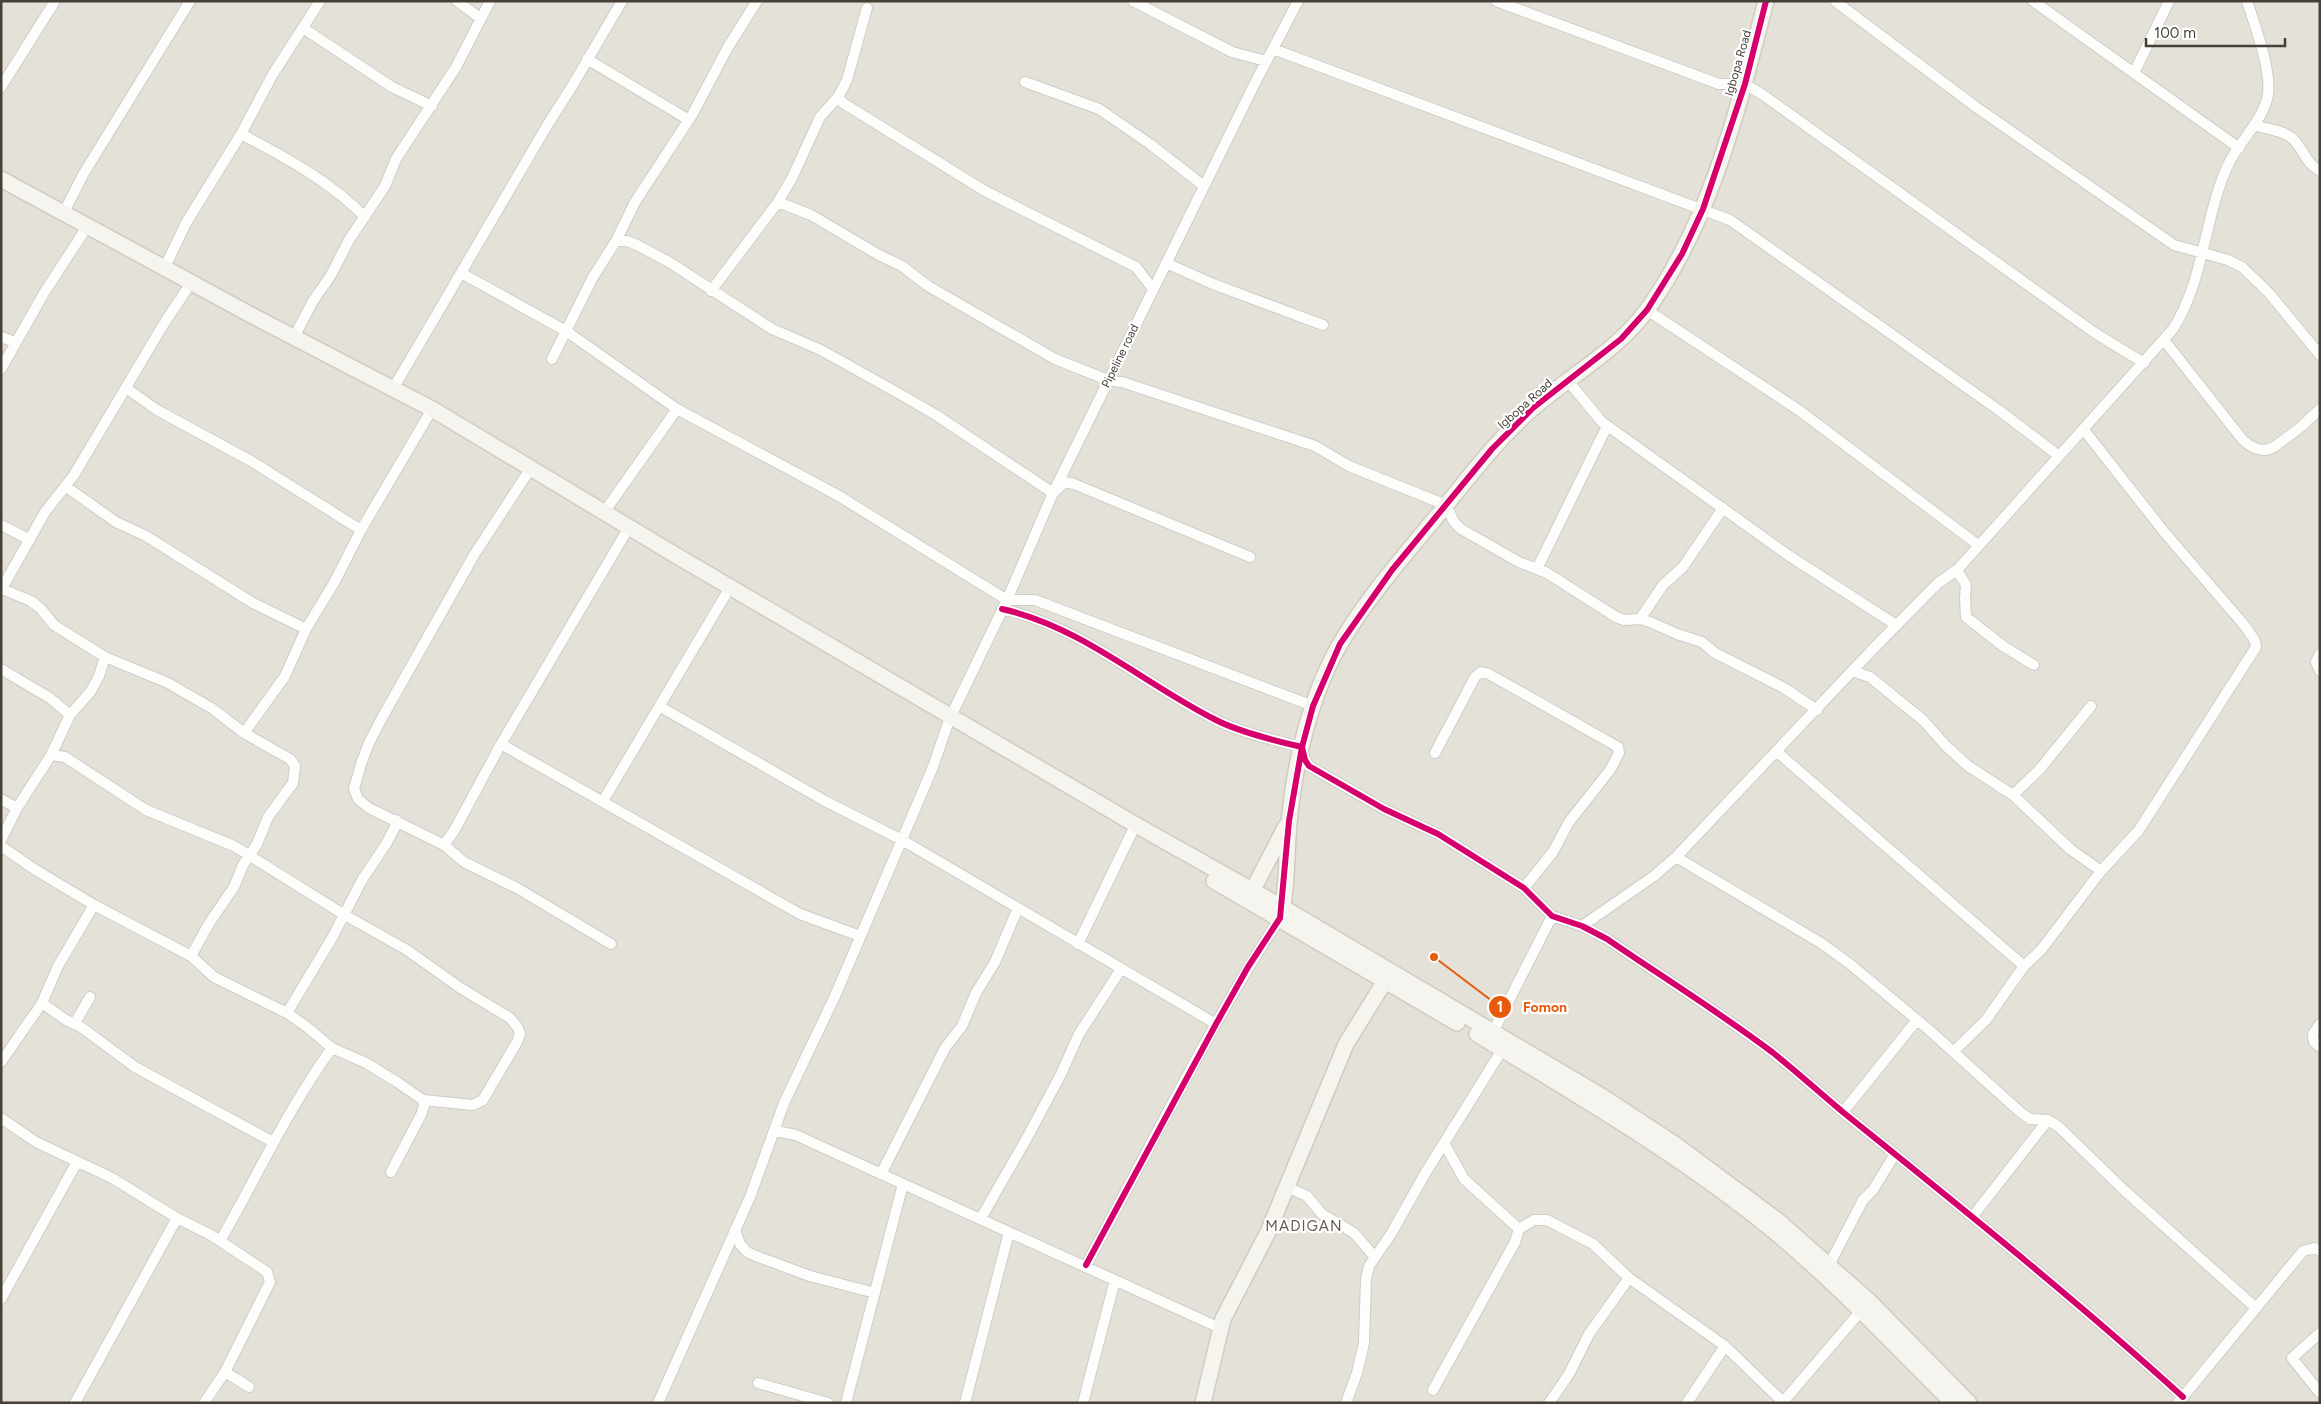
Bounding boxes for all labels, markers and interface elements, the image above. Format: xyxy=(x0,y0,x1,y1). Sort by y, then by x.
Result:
scale bar xyxy=(2146,15,2285,47)
text: 100 m xyxy=(2154,24,2196,42)
street label: Igbopa Road xyxy=(1722,28,1754,98)
street label: Pipeline road xyxy=(1099,322,1141,390)
street label: Igbopa Road xyxy=(1495,376,1555,432)
callout: Fomon xyxy=(1488,992,1577,1021)
text: 1 xyxy=(1497,998,1503,1016)
text: Fomon xyxy=(1523,999,1567,1016)
district label: MADIGAN xyxy=(1265,1217,1343,1235)

